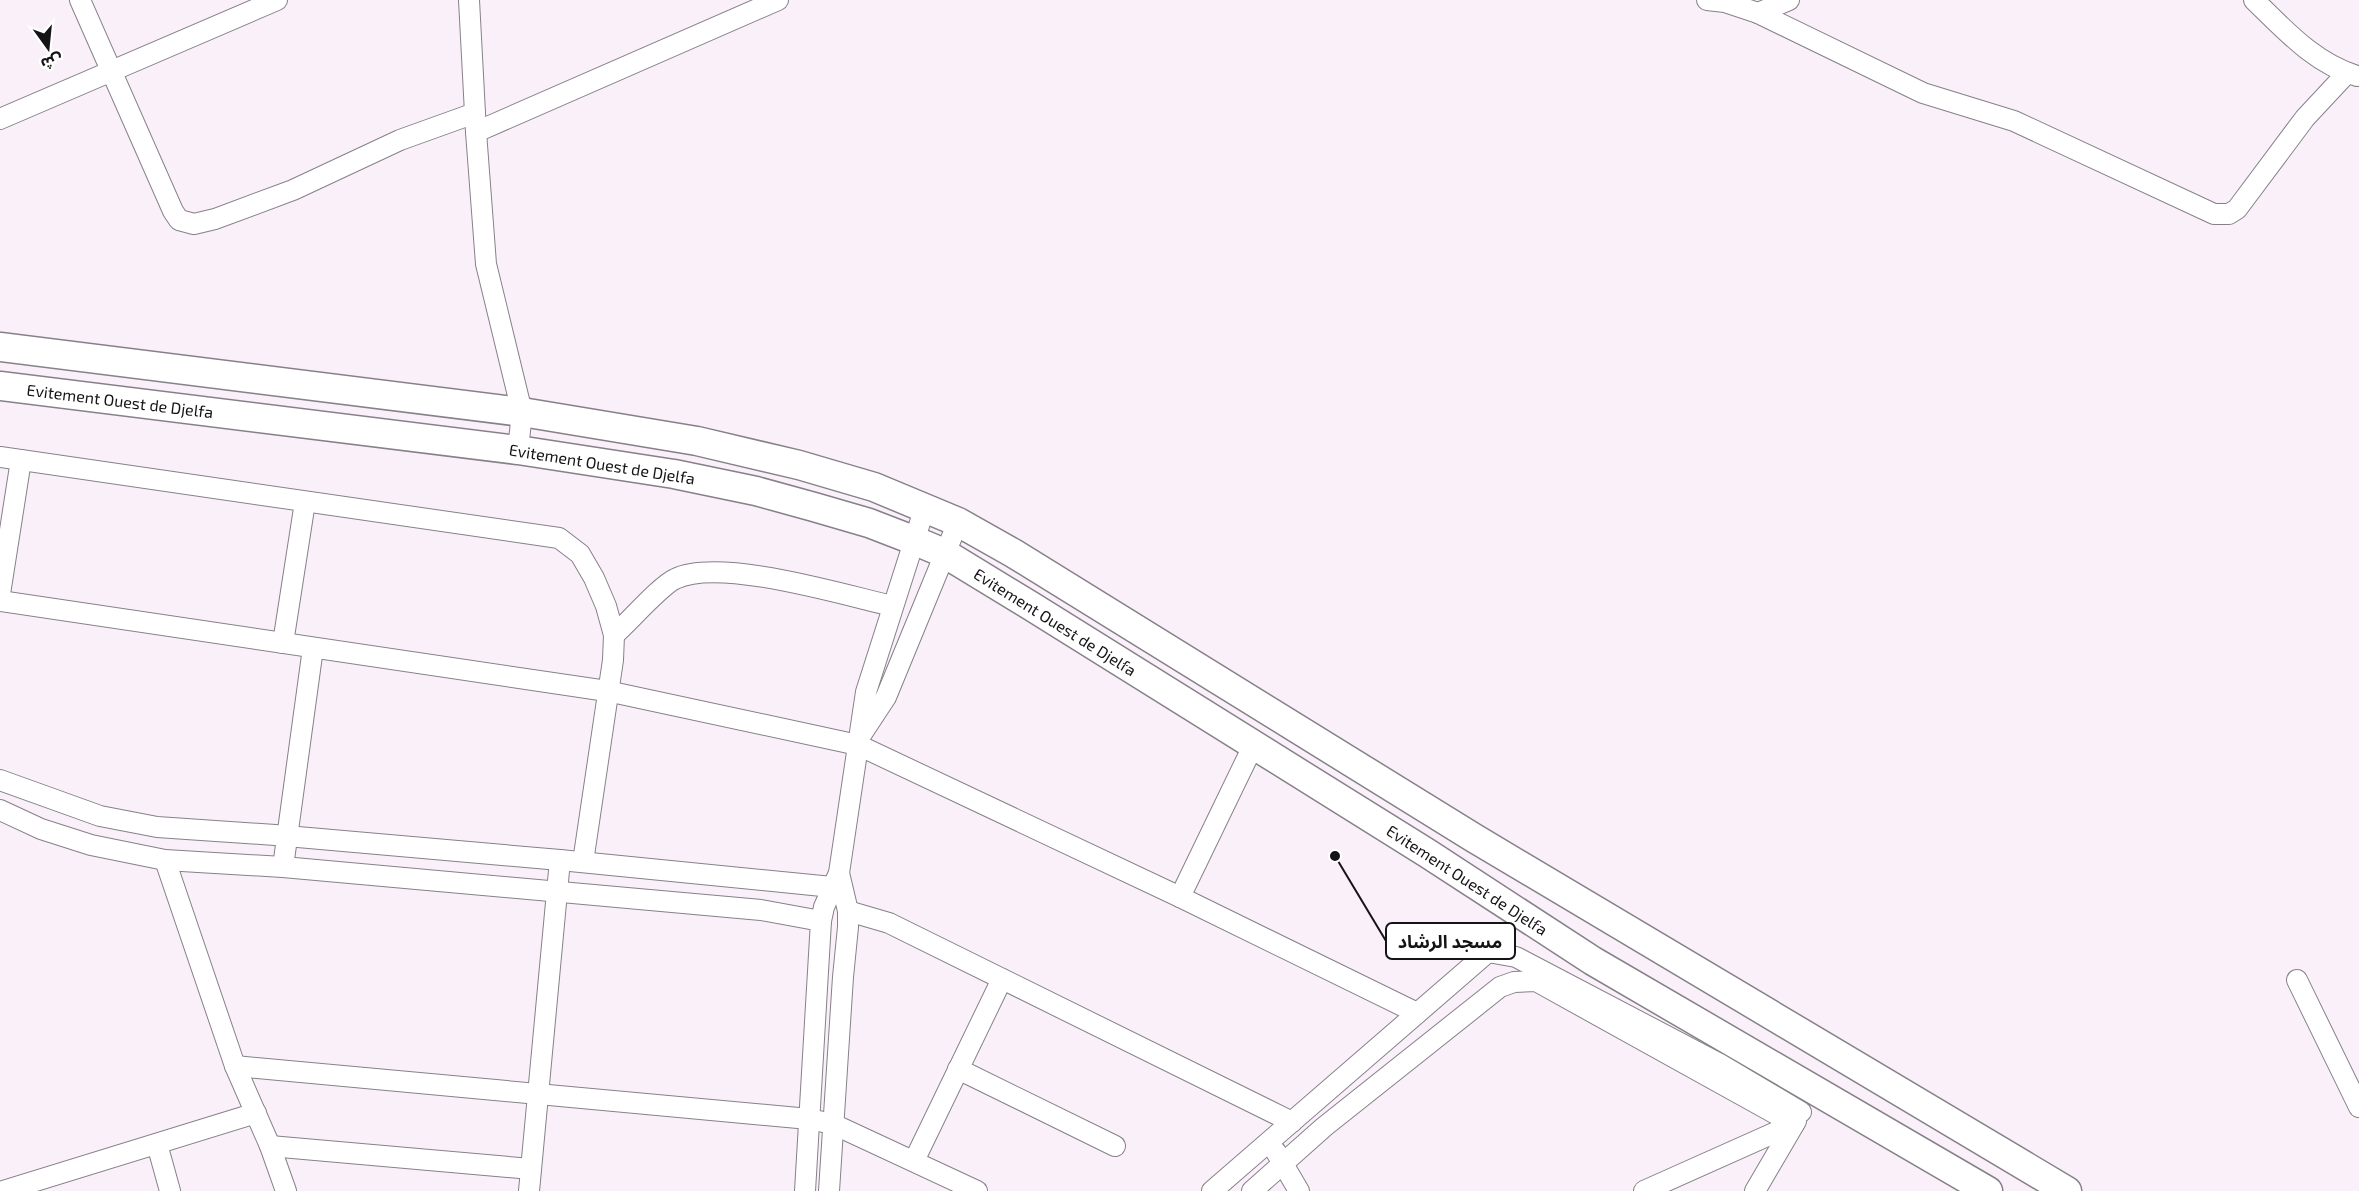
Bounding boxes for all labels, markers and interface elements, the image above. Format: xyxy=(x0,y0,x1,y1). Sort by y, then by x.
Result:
north arrow xyxy=(18,18,78,78)
text: ش xyxy=(39,50,65,75)
street label: Evitement Ouest de Djelfa xyxy=(26,380,214,422)
street label: Evitement Ouest de Djelfa xyxy=(508,439,696,489)
street label: Evitement Ouest de Djelfa xyxy=(970,564,1140,680)
street label: Evitement Ouest de Djelfa xyxy=(1383,820,1551,940)
callout: مسجد الرشاد xyxy=(1386,923,1515,959)
text: مسجد الرشاد xyxy=(1398,930,1502,953)

